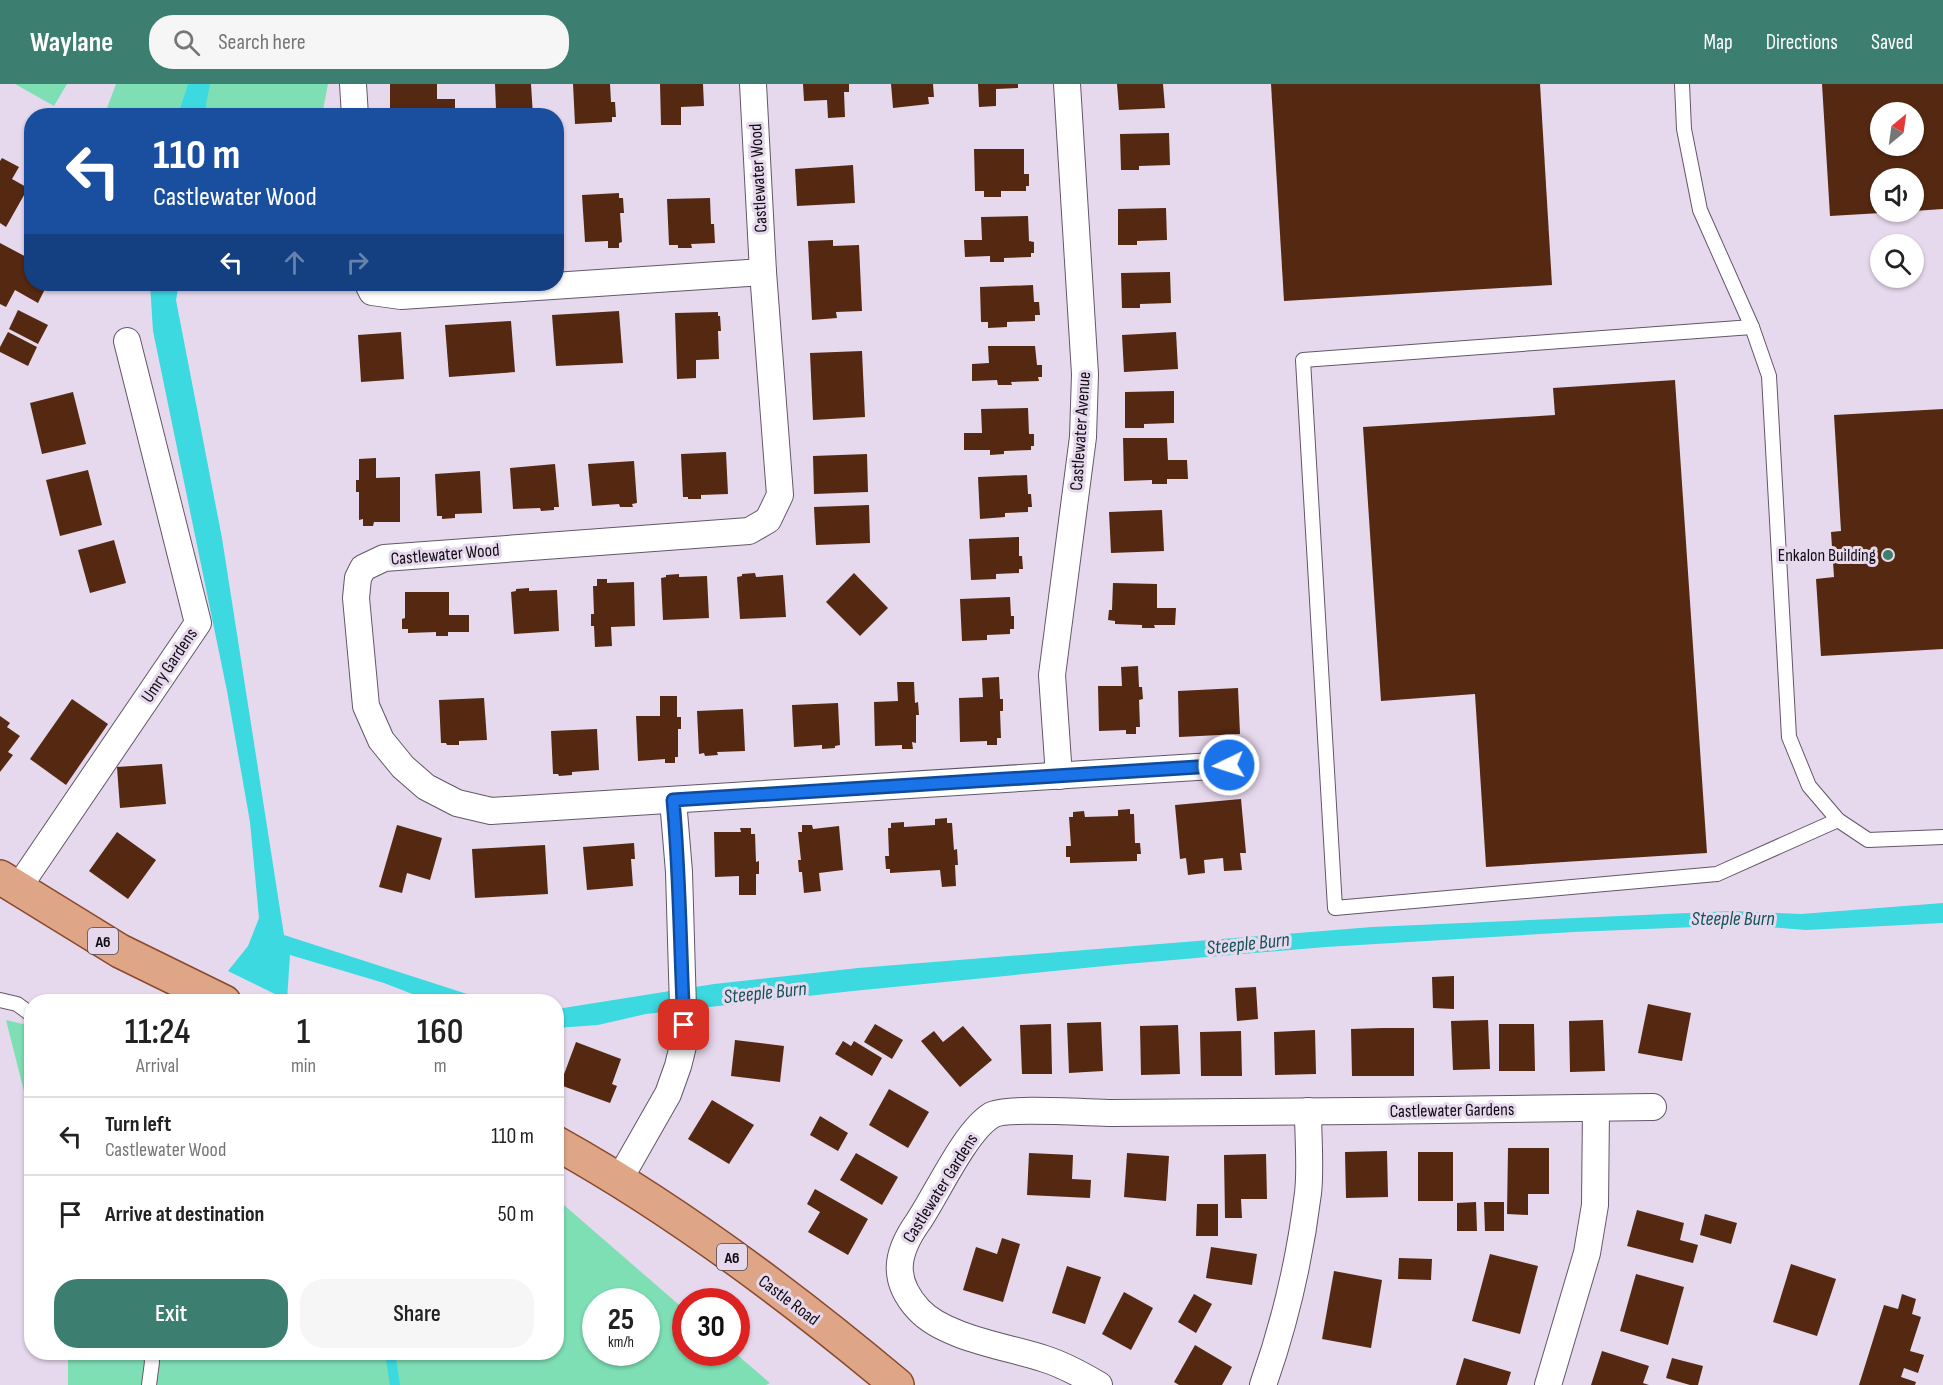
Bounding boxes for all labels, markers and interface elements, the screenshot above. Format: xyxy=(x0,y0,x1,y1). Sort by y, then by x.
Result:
search box xyxy=(149,15,569,69)
text: Waylane xyxy=(30,26,113,59)
icon: search xyxy=(170,26,203,59)
text: Search here xyxy=(218,29,306,56)
text: Map xyxy=(1703,30,1733,55)
text: Directions xyxy=(1766,30,1838,55)
text: Saved xyxy=(1871,30,1913,55)
north arrow xyxy=(1870,102,1924,156)
map controls xyxy=(1870,102,1924,288)
street label: Castlewater Wood xyxy=(745,123,772,233)
text: 110 m xyxy=(153,130,240,181)
icon: left xyxy=(54,132,132,210)
button: sound xyxy=(1870,168,1924,222)
text: Castlewater Wood xyxy=(153,181,317,213)
button: search xyxy=(1870,234,1924,288)
icon: left xyxy=(215,246,248,279)
icon: ahead xyxy=(278,246,311,279)
icon: right xyxy=(341,246,374,279)
street label: Castlewater Avenue xyxy=(1066,371,1095,491)
street label: Castlewater Wood xyxy=(390,539,500,570)
place label: Enkalon Building xyxy=(1778,545,1876,566)
marker: Enkalon Building xyxy=(1881,548,1895,562)
street label: Umry Gardens xyxy=(137,624,202,706)
position arrow xyxy=(1197,733,1261,797)
water label: Steeple Burn xyxy=(1691,907,1775,931)
road number: A6 xyxy=(88,928,118,954)
water label: Steeple Burn xyxy=(1205,928,1291,960)
water label: Steeple Burn xyxy=(722,977,808,1009)
pin xyxy=(658,999,709,1050)
icon: arrive xyxy=(667,1008,700,1041)
text: 11:24 xyxy=(125,1011,190,1054)
text: 1 xyxy=(297,1011,310,1054)
text: 160 xyxy=(417,1011,463,1054)
text: Arrival xyxy=(136,1054,179,1078)
text: min xyxy=(291,1054,316,1078)
text: m xyxy=(434,1054,446,1078)
street label: Castlewater Gardens xyxy=(1389,1099,1515,1122)
text: Turn left xyxy=(105,1111,171,1138)
icon: left xyxy=(54,1120,87,1153)
text: 110 m xyxy=(491,1123,534,1150)
street label: Castlewater Gardens xyxy=(898,1130,982,1247)
text: Castlewater Wood xyxy=(105,1138,226,1162)
icon: arrive xyxy=(54,1198,87,1231)
text: Arrive at destination xyxy=(105,1201,264,1228)
text: 50 m xyxy=(498,1201,534,1228)
road number: A6 xyxy=(717,1244,747,1270)
street label: Castle Road xyxy=(754,1271,823,1330)
button: Exit xyxy=(54,1279,288,1348)
button: Share xyxy=(300,1279,534,1348)
speed limit sign: 30 xyxy=(672,1288,750,1366)
text: 25 xyxy=(608,1302,634,1338)
text: km/h xyxy=(608,1333,634,1352)

